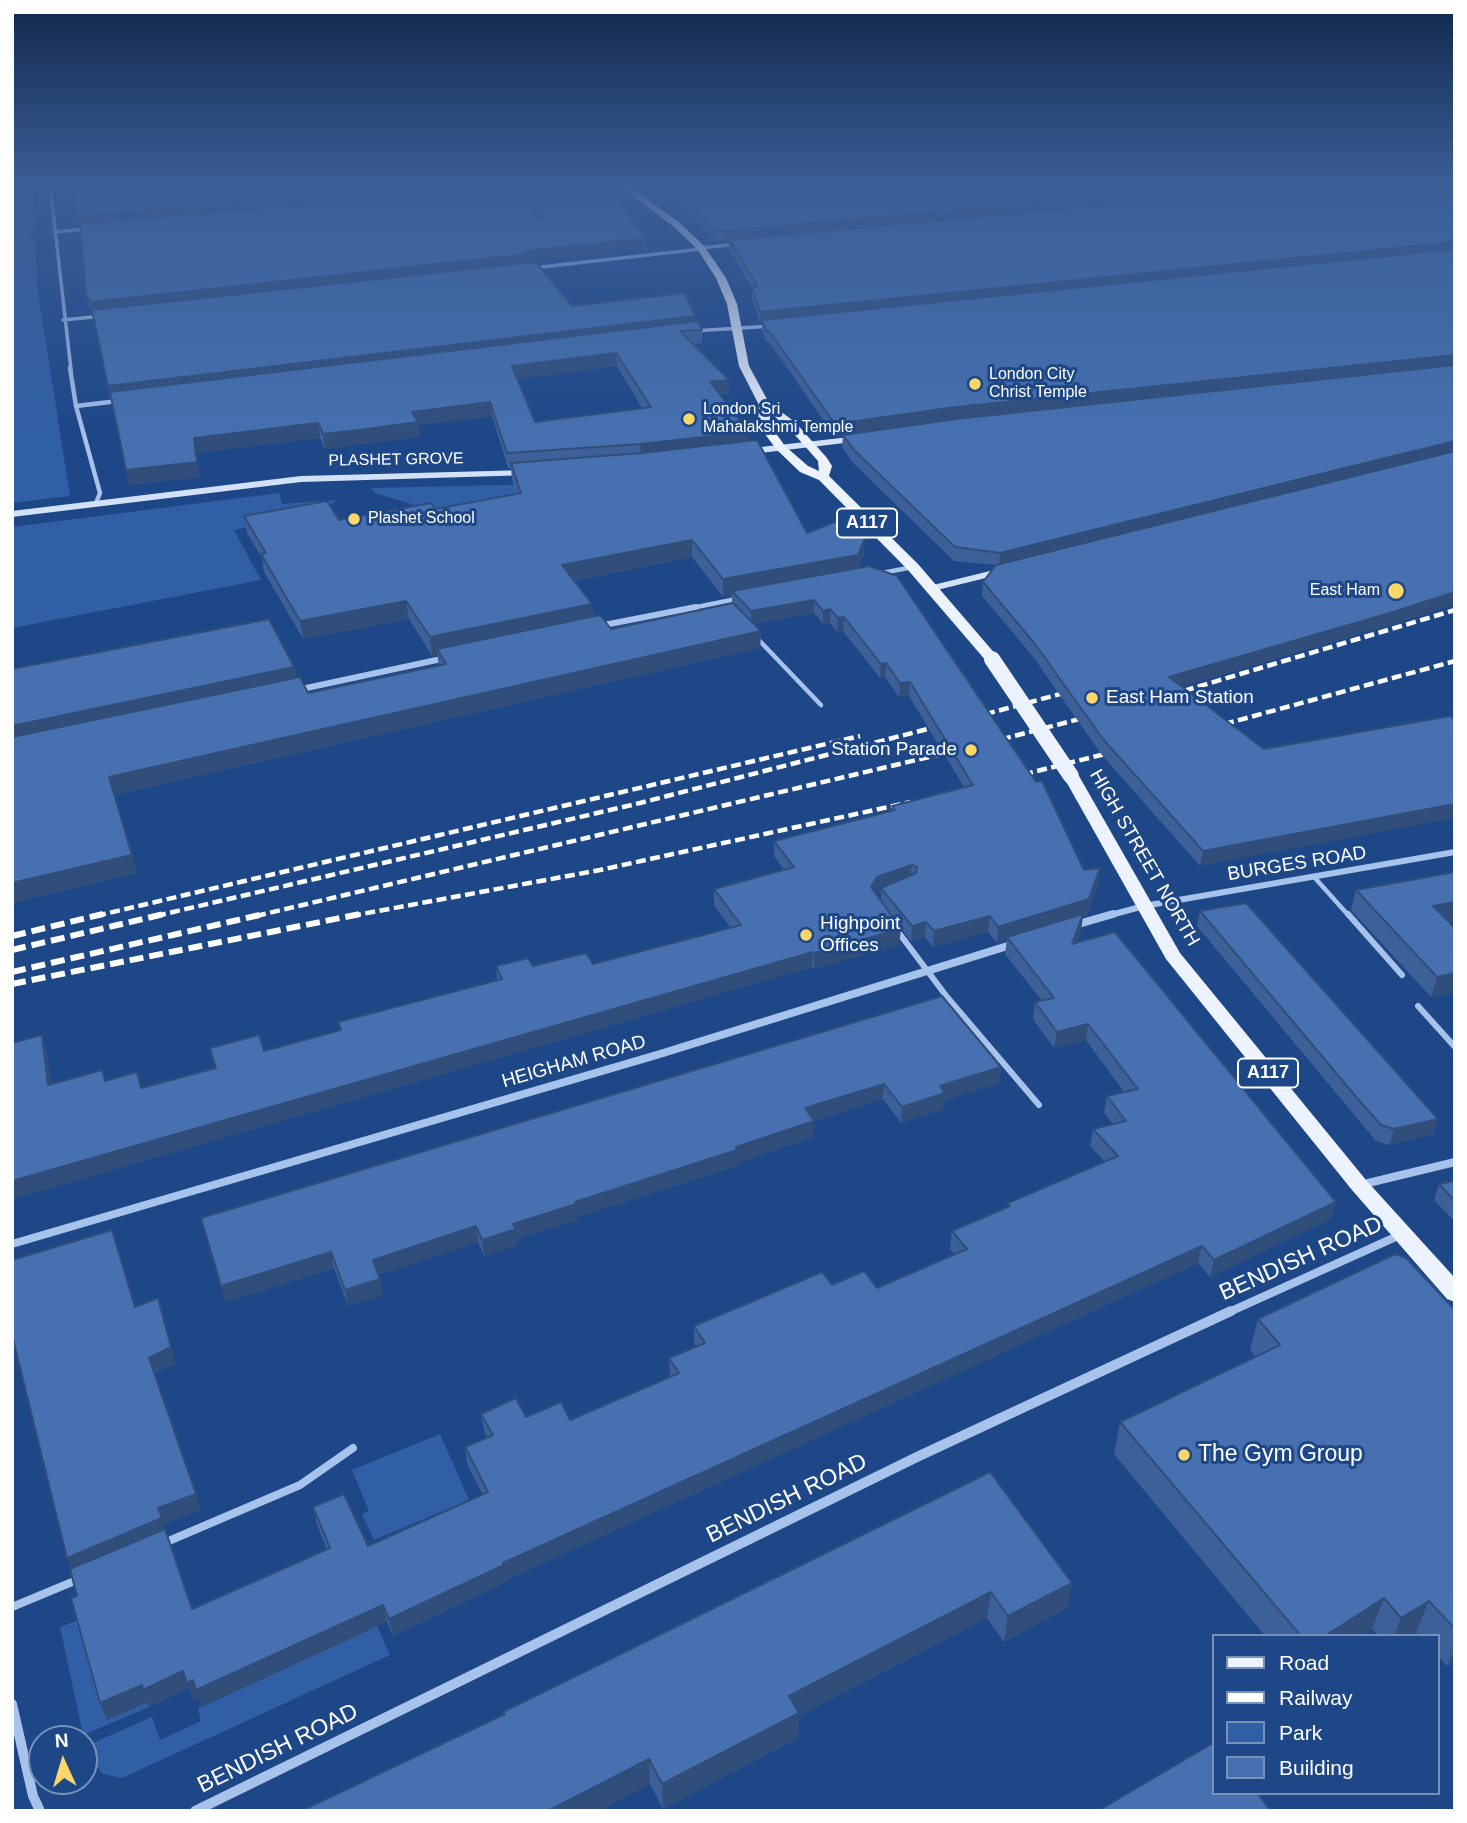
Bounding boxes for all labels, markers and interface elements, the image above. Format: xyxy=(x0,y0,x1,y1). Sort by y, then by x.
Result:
place label: London City Christ Temple xyxy=(989,365,1087,403)
marker: London City Christ Temple xyxy=(967,376,983,392)
place label: London Sri Mahalakshmi Temple xyxy=(703,400,853,438)
marker: London Sri Mahalakshmi Temple xyxy=(681,411,697,427)
street label: PLASHET GROVE xyxy=(328,449,464,471)
road number: A117 xyxy=(837,508,897,538)
place label: Plashet School xyxy=(368,509,475,529)
marker: Plashet School xyxy=(346,511,362,527)
place label: East Ham xyxy=(1310,581,1380,601)
marker: East Ham xyxy=(1386,581,1406,601)
place label: East Ham Station xyxy=(1106,687,1254,709)
marker: East Ham Station xyxy=(1084,690,1100,706)
place label: Station Parade xyxy=(831,739,957,761)
marker: Station Parade xyxy=(963,742,979,758)
street label: HIGH STREET NORTH xyxy=(1084,766,1204,950)
street label: BURGES ROAD xyxy=(1226,842,1368,886)
place label: Highpoint Offices xyxy=(820,913,900,957)
marker: Highpoint Offices xyxy=(798,927,814,943)
street label: HEIGHAM ROAD xyxy=(499,1031,649,1093)
road number: A117 xyxy=(1238,1058,1298,1088)
street label: BENDISH ROAD xyxy=(1215,1211,1387,1307)
place label: The Gym Group xyxy=(1198,1441,1363,1469)
marker: The Gym Group xyxy=(1176,1447,1192,1463)
street label: BENDISH ROAD xyxy=(702,1448,872,1550)
legend xyxy=(1212,1634,1439,1795)
text: Road xyxy=(1279,1651,1329,1674)
text: Railway xyxy=(1279,1686,1353,1709)
street label: BENDISH ROAD xyxy=(193,1698,363,1800)
text: Park xyxy=(1279,1721,1322,1744)
north arrow xyxy=(28,1725,98,1795)
text: N xyxy=(54,1730,69,1752)
text: Building xyxy=(1279,1756,1354,1779)

